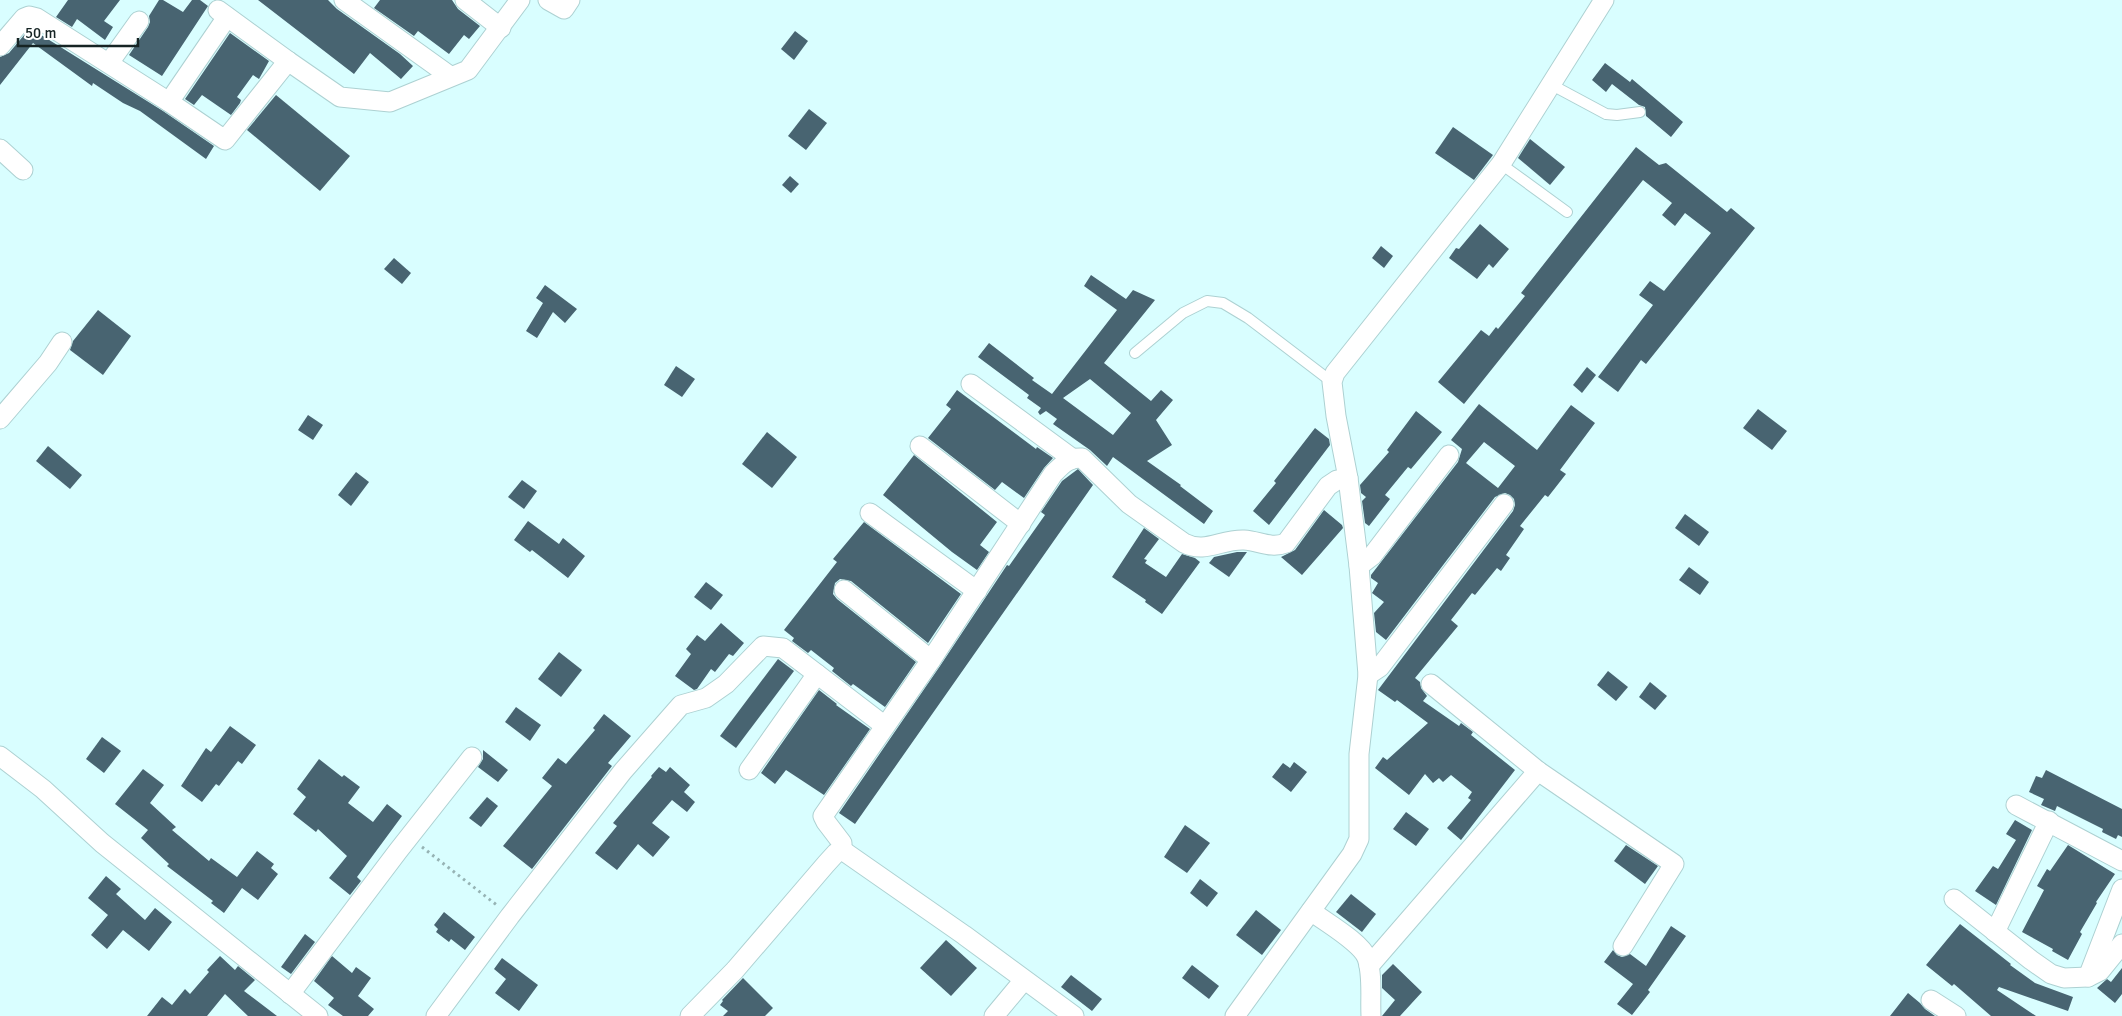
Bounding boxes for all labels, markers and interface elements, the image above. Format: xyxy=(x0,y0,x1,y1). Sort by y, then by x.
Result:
scale bar xyxy=(18,15,138,47)
text: 50 m xyxy=(25,24,56,42)

